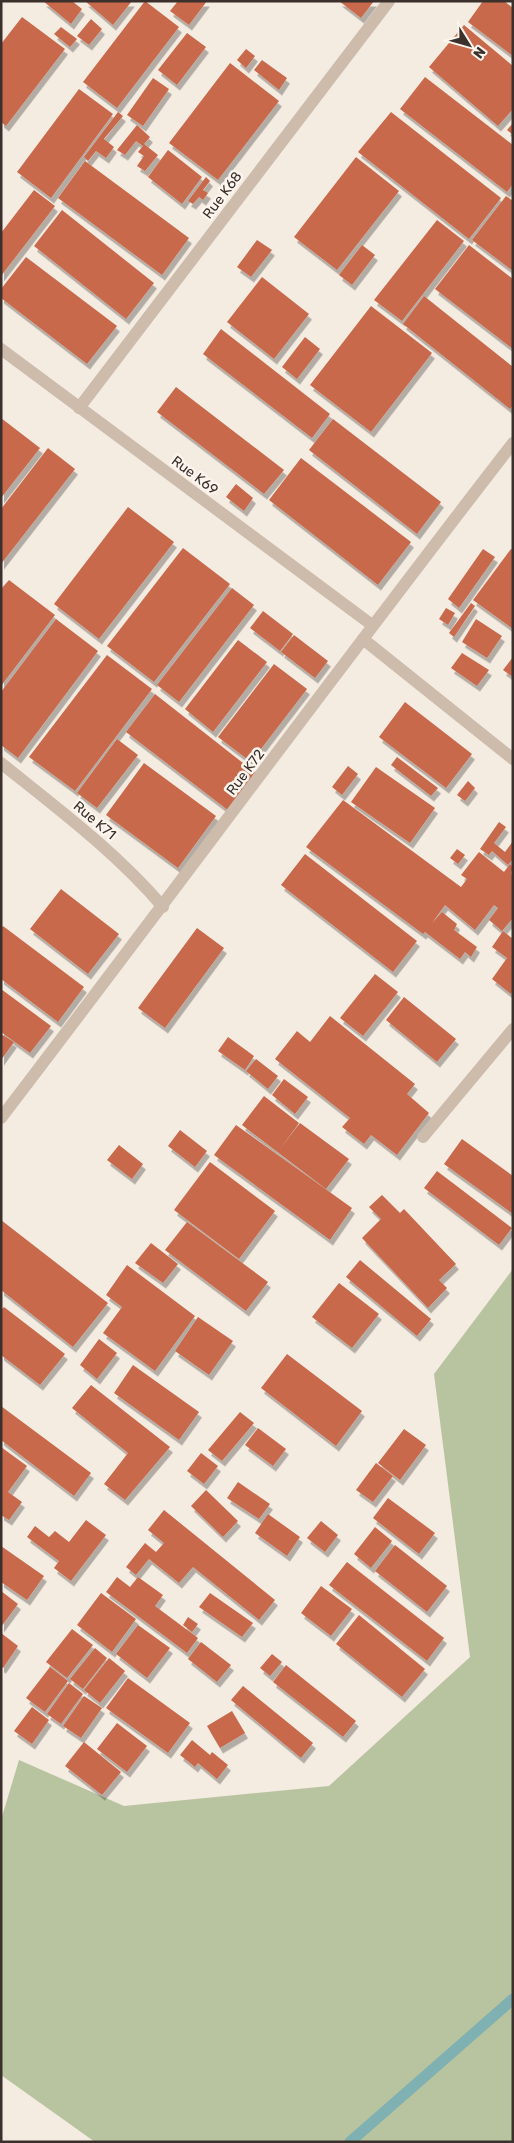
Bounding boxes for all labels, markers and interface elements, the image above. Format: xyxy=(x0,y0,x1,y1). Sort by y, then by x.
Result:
north arrow xyxy=(444,20,494,70)
text: N xyxy=(469,43,489,62)
street label: Rue K68 xyxy=(199,168,246,222)
street label: Rue K69 xyxy=(168,452,221,498)
street label: Rue K72 xyxy=(223,746,268,798)
street label: Rue K71 xyxy=(70,798,119,843)

